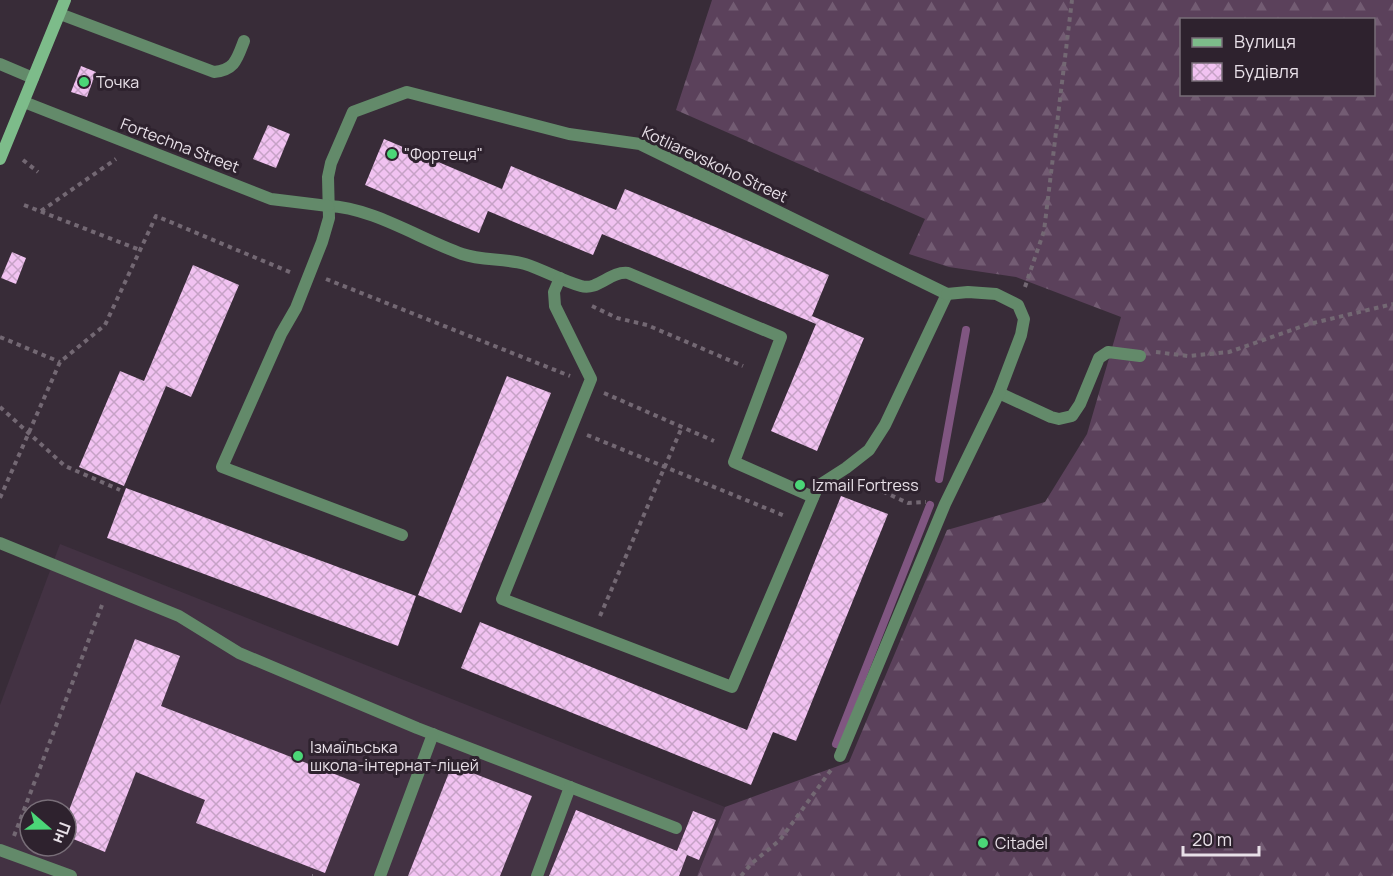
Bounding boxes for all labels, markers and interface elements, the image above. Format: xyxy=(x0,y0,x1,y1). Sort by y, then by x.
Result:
legend xyxy=(1180,18,1375,96)
text: Вулиця xyxy=(1234,29,1296,53)
text: Будівля xyxy=(1234,59,1299,83)
place label: Точка xyxy=(96,71,139,93)
marker: Точка xyxy=(77,75,91,89)
street label: Fortechna Street xyxy=(118,112,242,178)
street label: Kotliarevskoho Street xyxy=(639,121,791,207)
place label: "Фортеця" xyxy=(404,143,483,165)
marker: "Фортеця" xyxy=(385,147,399,161)
place label: Izmail Fortress xyxy=(812,474,919,496)
marker: Izmail Fortress xyxy=(793,478,807,492)
place label: Ізмаїльська школа-інтернат-ліцей xyxy=(310,736,479,776)
marker: Ізмаїльська школа-інтернат-ліцей xyxy=(291,749,305,763)
north arrow xyxy=(18,798,78,858)
text: Пн xyxy=(48,819,76,847)
scale bar xyxy=(1183,819,1260,857)
text: 20 m xyxy=(1192,827,1232,851)
place label: Citadel xyxy=(995,832,1048,854)
marker: Citadel xyxy=(976,836,990,850)

